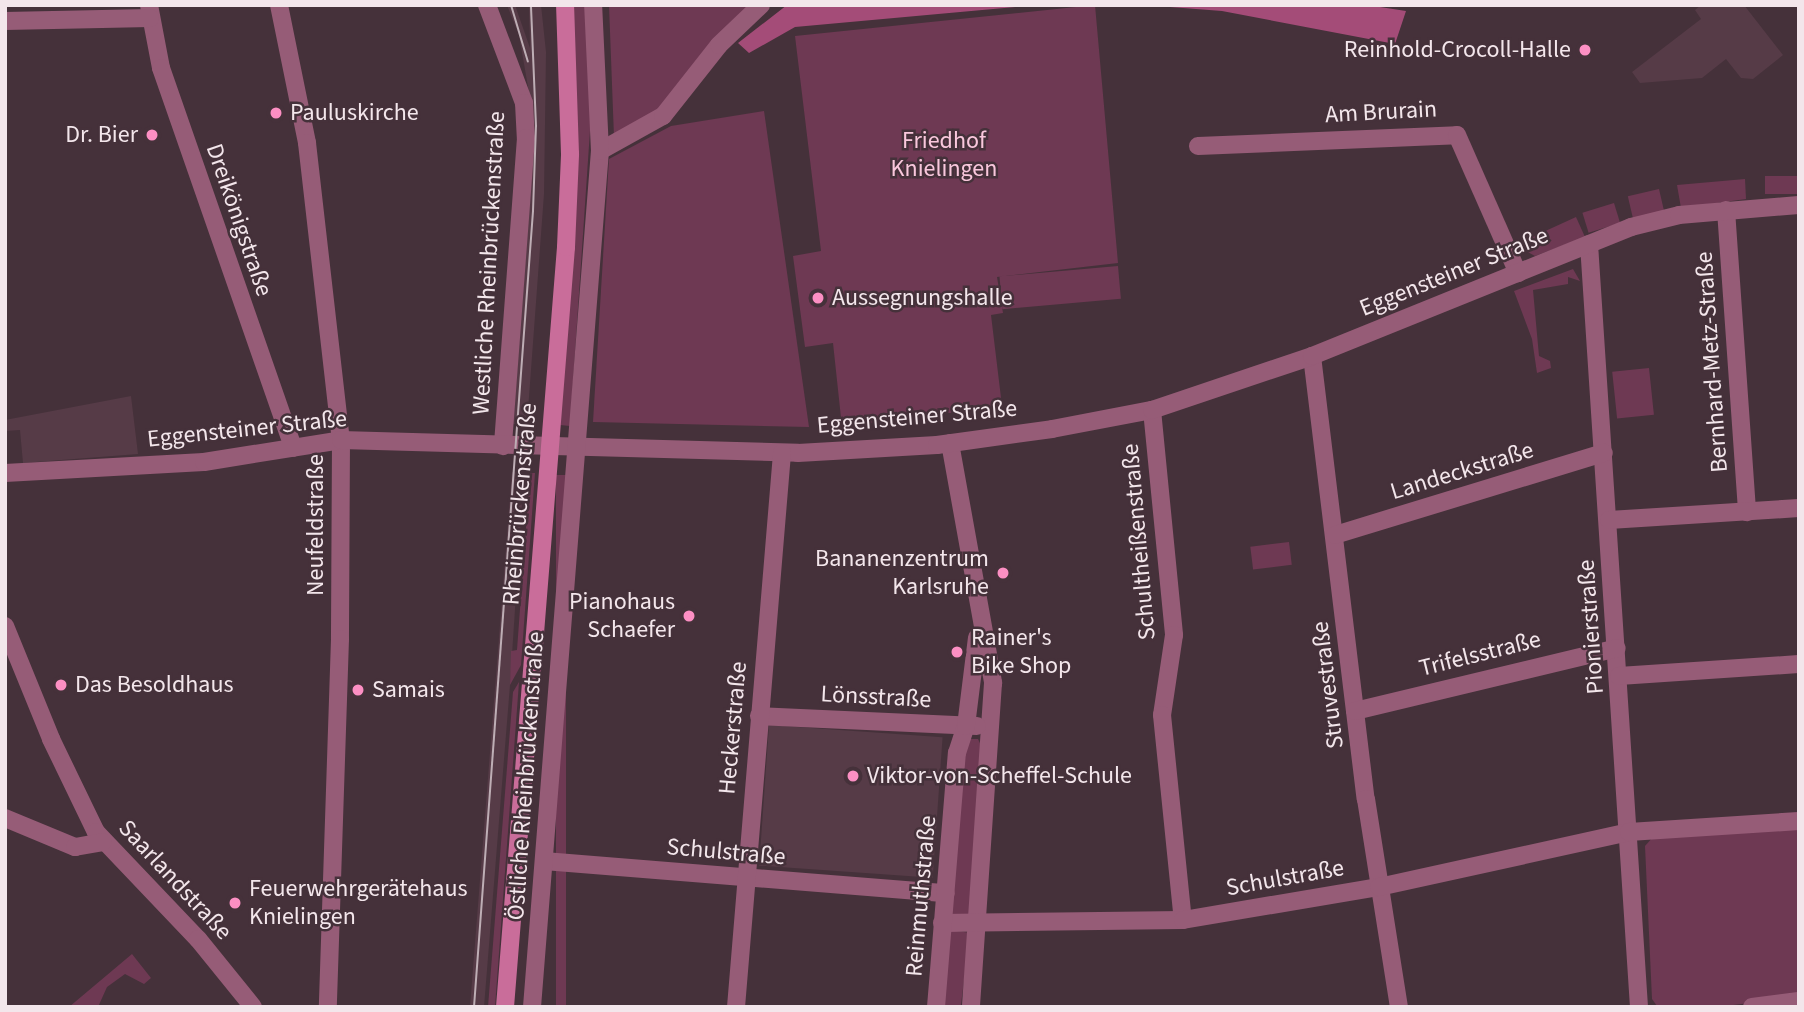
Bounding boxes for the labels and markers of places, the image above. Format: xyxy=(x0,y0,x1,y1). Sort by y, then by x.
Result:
place label: Reinhold-Crocoll-Halle xyxy=(1344,36,1571,64)
marker: Reinhold-Crocoll-Halle xyxy=(1577,42,1593,58)
place label: Pauluskirche xyxy=(290,99,419,127)
marker: Pauluskirche xyxy=(268,105,284,121)
place label: Dr. Bier xyxy=(65,121,138,149)
marker: Dr. Bier xyxy=(144,127,160,143)
place label: Aussegnungshalle xyxy=(832,284,1013,312)
marker: Aussegnungshalle xyxy=(810,290,826,306)
place label: Bananenzentrum Karlsruhe xyxy=(815,545,989,601)
marker: Bananenzentrum Karlsruhe xyxy=(995,565,1011,581)
place label: Pianohaus Schaefer xyxy=(569,588,675,644)
marker: Pianohaus Schaefer xyxy=(681,608,697,624)
place label: Rainer's Bike Shop xyxy=(971,624,1071,680)
marker: Rainer's Bike Shop xyxy=(949,644,965,660)
place label: Das Besoldhaus xyxy=(75,671,233,699)
place label: Samais xyxy=(372,676,445,704)
marker: Das Besoldhaus xyxy=(53,677,69,693)
marker: Samais xyxy=(350,682,366,698)
place label: Viktor-von-Scheffel-Schule xyxy=(867,762,1132,790)
marker: Viktor-von-Scheffel-Schule xyxy=(845,768,861,784)
place label: Feuerwehrgerätehaus Knielingen xyxy=(249,875,468,931)
marker: Feuerwehrgerätehaus Knielingen xyxy=(227,895,243,911)

